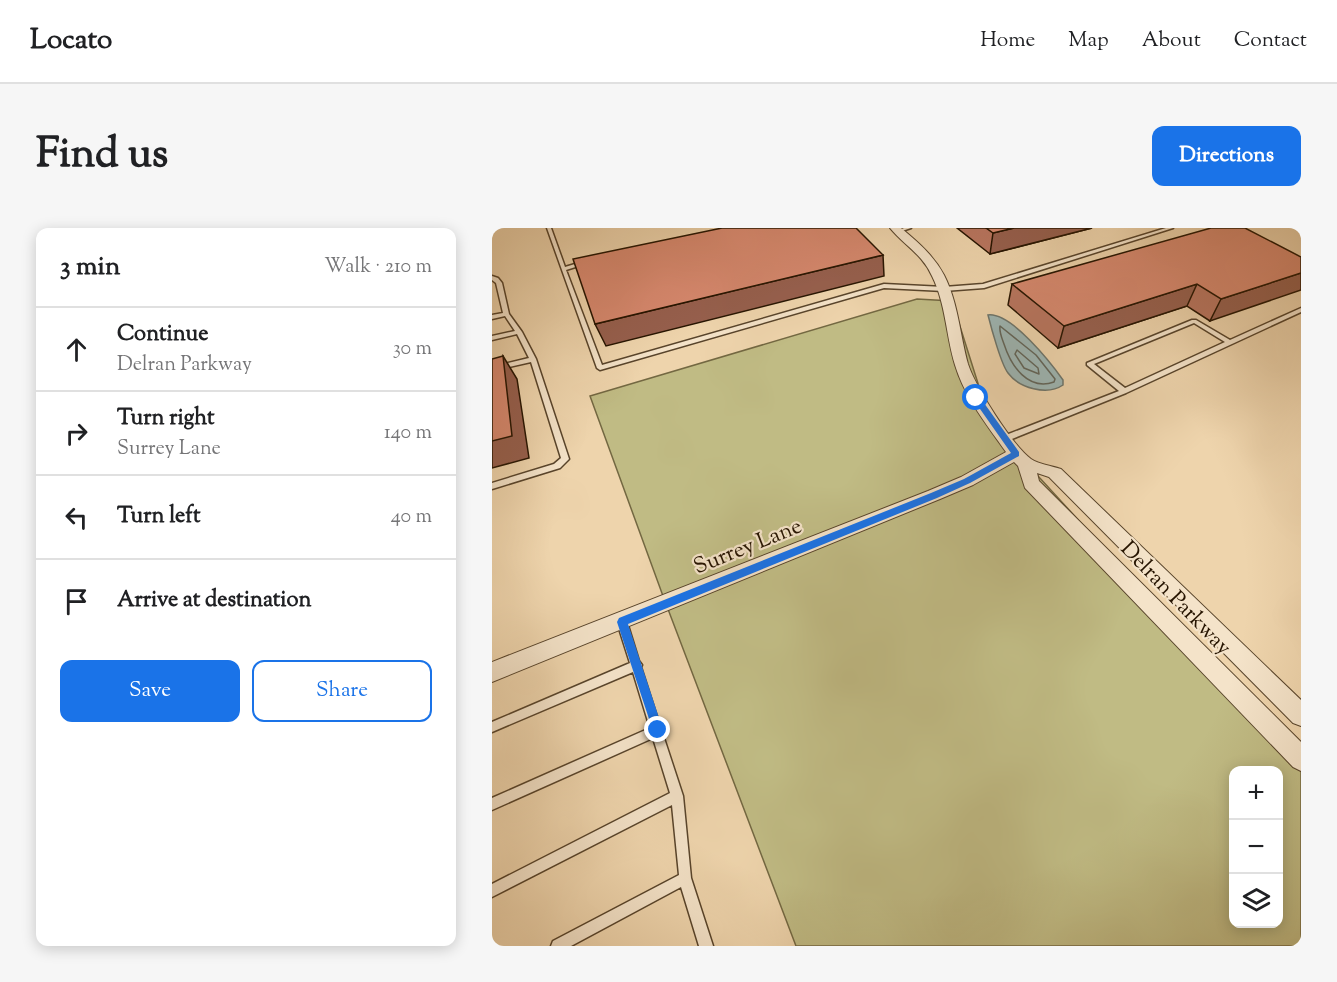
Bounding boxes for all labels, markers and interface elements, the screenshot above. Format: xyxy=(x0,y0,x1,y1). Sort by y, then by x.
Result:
text: Locato xyxy=(30,21,112,61)
text: Home xyxy=(980,26,1035,56)
text: Map xyxy=(1068,26,1109,56)
text: About xyxy=(1142,26,1201,56)
text: Contact xyxy=(1234,26,1307,56)
text: Find us xyxy=(36,126,168,186)
button: Directions xyxy=(1152,126,1301,186)
text: 3 min xyxy=(60,249,120,286)
text: Walk · 210 m xyxy=(324,253,432,282)
text: Continue xyxy=(117,319,208,351)
icon: ahead xyxy=(60,333,93,366)
text: 30 m xyxy=(393,335,432,364)
text: Delran Parkway xyxy=(117,351,252,380)
route start xyxy=(962,384,988,410)
text: Turn right xyxy=(117,403,214,435)
icon: right xyxy=(60,417,93,450)
text: 140 m xyxy=(384,419,432,448)
text: Surrey Lane xyxy=(117,435,221,464)
icon: left xyxy=(60,501,93,534)
text: Turn left xyxy=(117,501,200,533)
text: 40 m xyxy=(391,503,432,532)
street label: Surrey Lane xyxy=(689,512,807,584)
street label: Delran Parkway xyxy=(1112,535,1238,664)
icon: arrive xyxy=(60,585,93,618)
text: Arrive at destination xyxy=(117,585,312,617)
button: Save xyxy=(60,660,240,722)
button: Share xyxy=(252,660,432,722)
route end xyxy=(644,716,670,742)
map controls xyxy=(1229,766,1283,928)
button: + xyxy=(1229,766,1283,820)
button: − xyxy=(1229,820,1283,874)
button: layers xyxy=(1229,874,1283,928)

